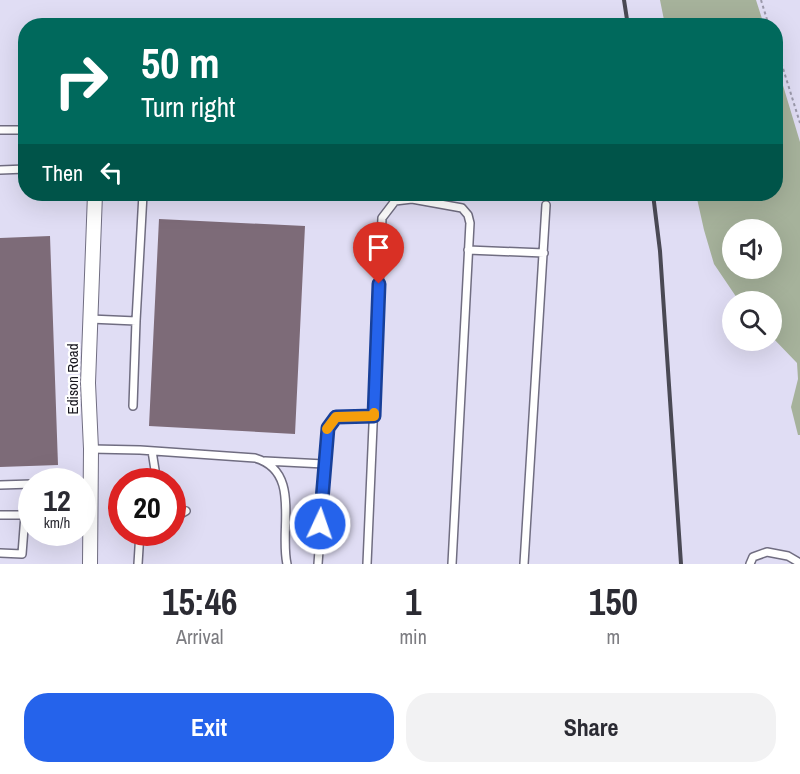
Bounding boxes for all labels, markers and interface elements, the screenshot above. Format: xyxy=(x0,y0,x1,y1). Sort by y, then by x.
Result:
text: 50 m xyxy=(141,35,220,91)
icon: right xyxy=(42,42,120,120)
text: Turn right xyxy=(141,89,235,125)
icon: left xyxy=(95,156,128,189)
text: Then xyxy=(42,158,83,188)
map controls xyxy=(722,219,782,351)
button: sound xyxy=(722,219,782,279)
pin xyxy=(353,222,404,284)
icon: arrive xyxy=(362,231,395,264)
button: search xyxy=(722,291,782,351)
street label: Edison Road xyxy=(62,343,83,415)
speed limit sign: 20 xyxy=(108,468,186,546)
text: 12 xyxy=(43,480,71,520)
position arrow xyxy=(288,492,352,556)
text: km/h xyxy=(44,512,70,533)
text: 15:46 xyxy=(162,578,237,626)
text: 1 xyxy=(405,578,421,626)
text: 150 xyxy=(589,578,638,626)
text: Arrival xyxy=(176,623,223,650)
text: min xyxy=(399,623,427,650)
text: m xyxy=(607,623,620,650)
button: Exit xyxy=(24,693,394,762)
button: Share xyxy=(406,693,776,762)

